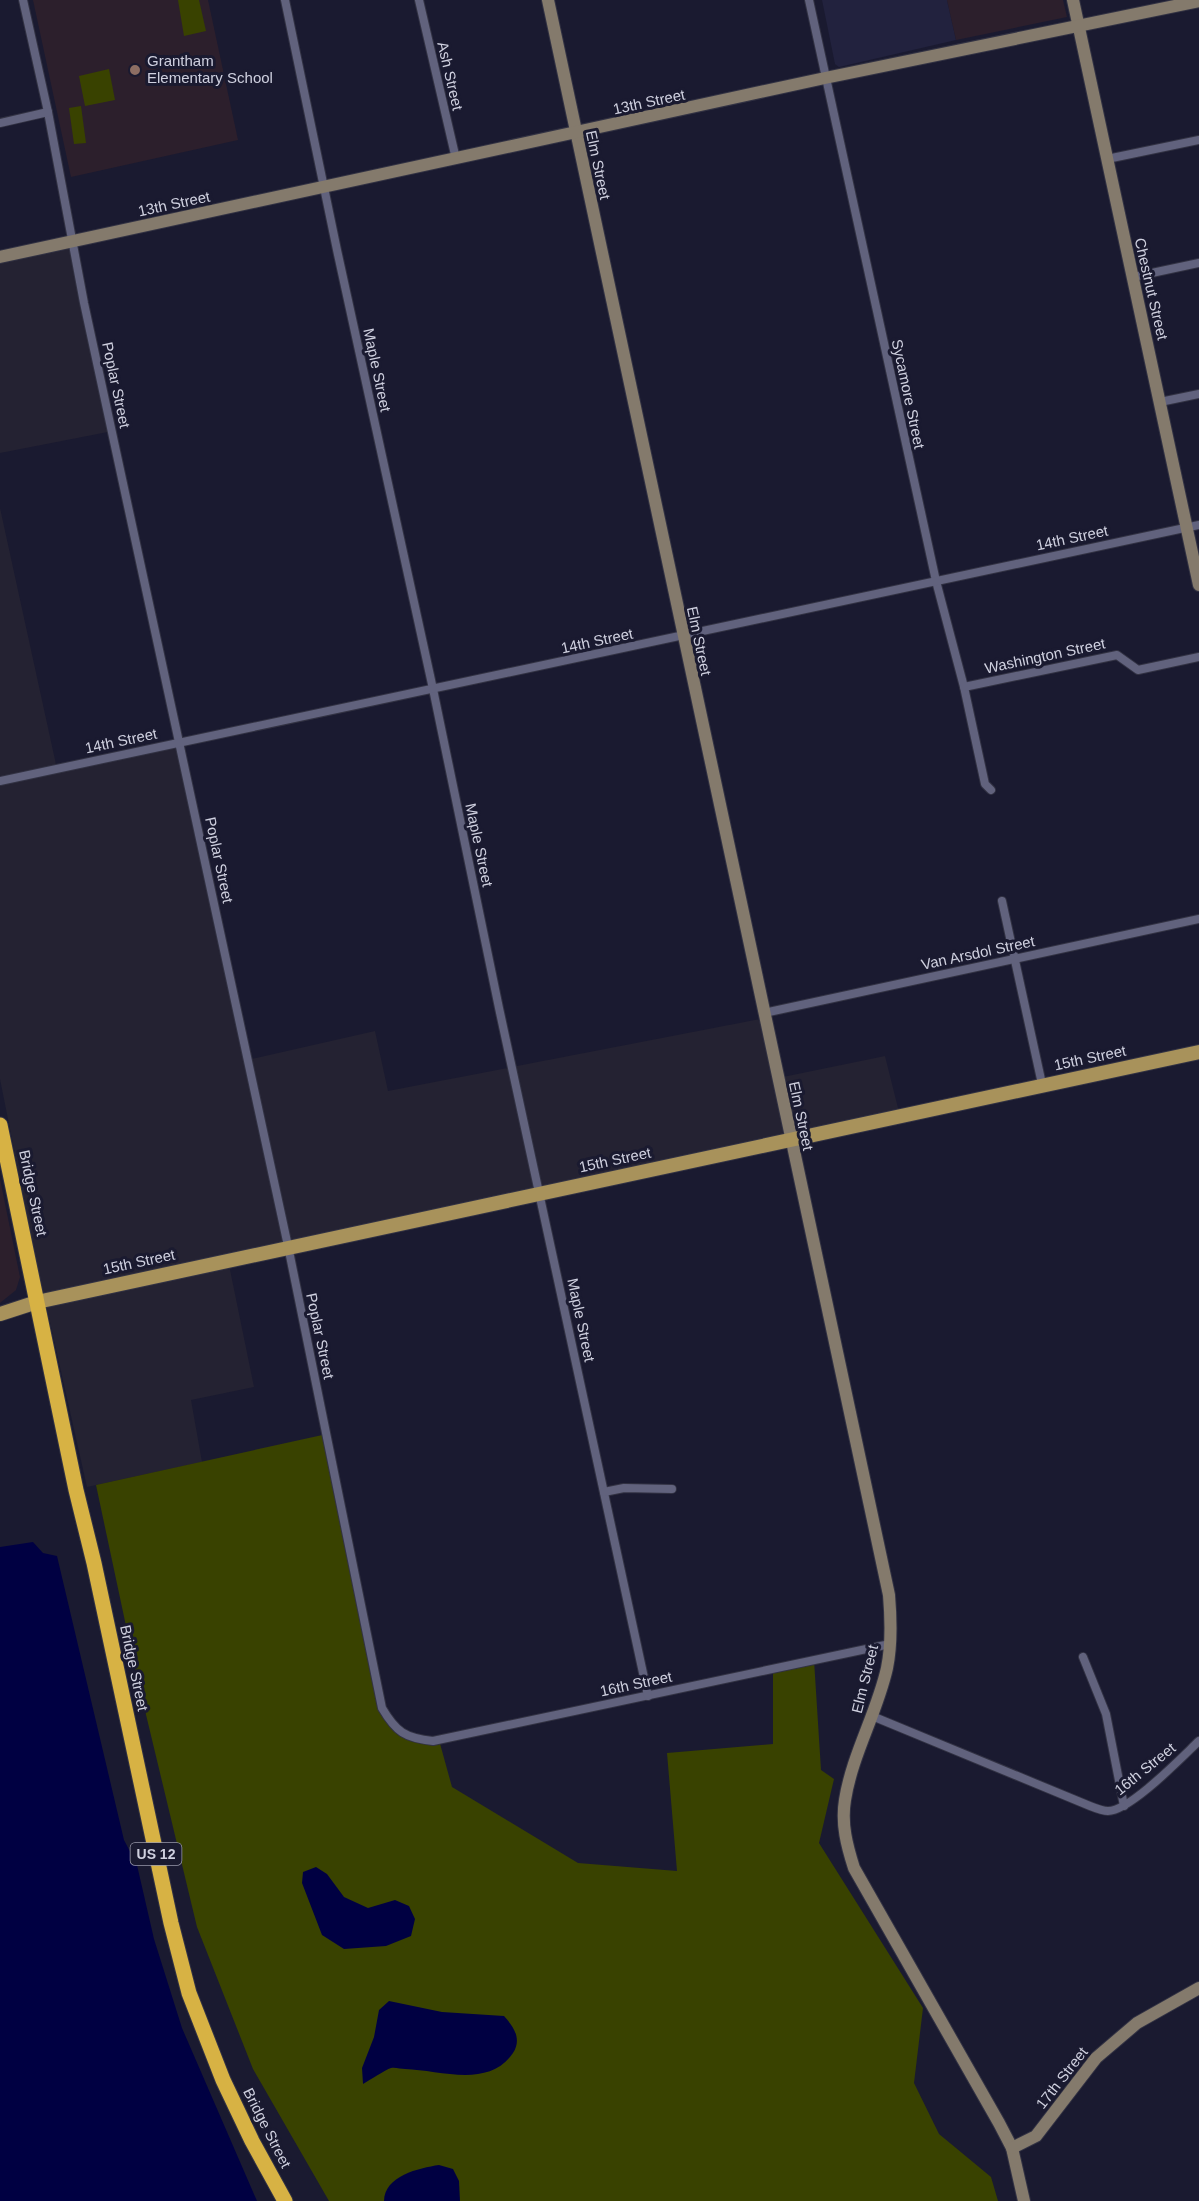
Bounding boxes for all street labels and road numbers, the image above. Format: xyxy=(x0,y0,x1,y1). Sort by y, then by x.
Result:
street label: Ash Street xyxy=(434,40,467,113)
street label: 13th Street xyxy=(611,85,687,117)
street label: Elm Street xyxy=(583,129,614,202)
street label: 13th Street xyxy=(136,187,212,219)
street label: Chestnut Street xyxy=(1131,236,1172,342)
street label: Maple Street xyxy=(360,327,395,414)
street label: Sycamore Street xyxy=(889,337,929,451)
street label: Poplar Street xyxy=(99,340,134,430)
street label: 14th Street xyxy=(1034,521,1110,553)
street label: Elm Street xyxy=(684,605,715,678)
street label: 14th Street xyxy=(559,624,635,656)
street label: Washington Street xyxy=(983,634,1108,677)
street label: 14th Street xyxy=(83,724,159,756)
street label: Maple Street xyxy=(462,802,497,889)
street label: Poplar Street xyxy=(202,815,237,905)
street label: Van Arsdol Street xyxy=(920,932,1037,973)
street label: 15th Street xyxy=(1052,1041,1128,1073)
street label: Elm Street xyxy=(786,1080,817,1153)
street label: 15th Street xyxy=(577,1143,653,1175)
street label: Bridge Street xyxy=(16,1148,51,1238)
street label: 15th Street xyxy=(101,1245,177,1277)
street label: Maple Street xyxy=(564,1277,599,1364)
street label: Poplar Street xyxy=(303,1291,338,1381)
street label: Bridge Street xyxy=(117,1623,152,1713)
street label: Elm Street xyxy=(848,1642,881,1715)
street label: 16th Street xyxy=(598,1667,674,1699)
street label: 16th Street xyxy=(1111,1738,1179,1798)
road number: US 12 xyxy=(130,1843,182,1865)
street label: 17th Street xyxy=(1032,2043,1091,2112)
street label: Bridge Street xyxy=(240,2085,295,2171)

